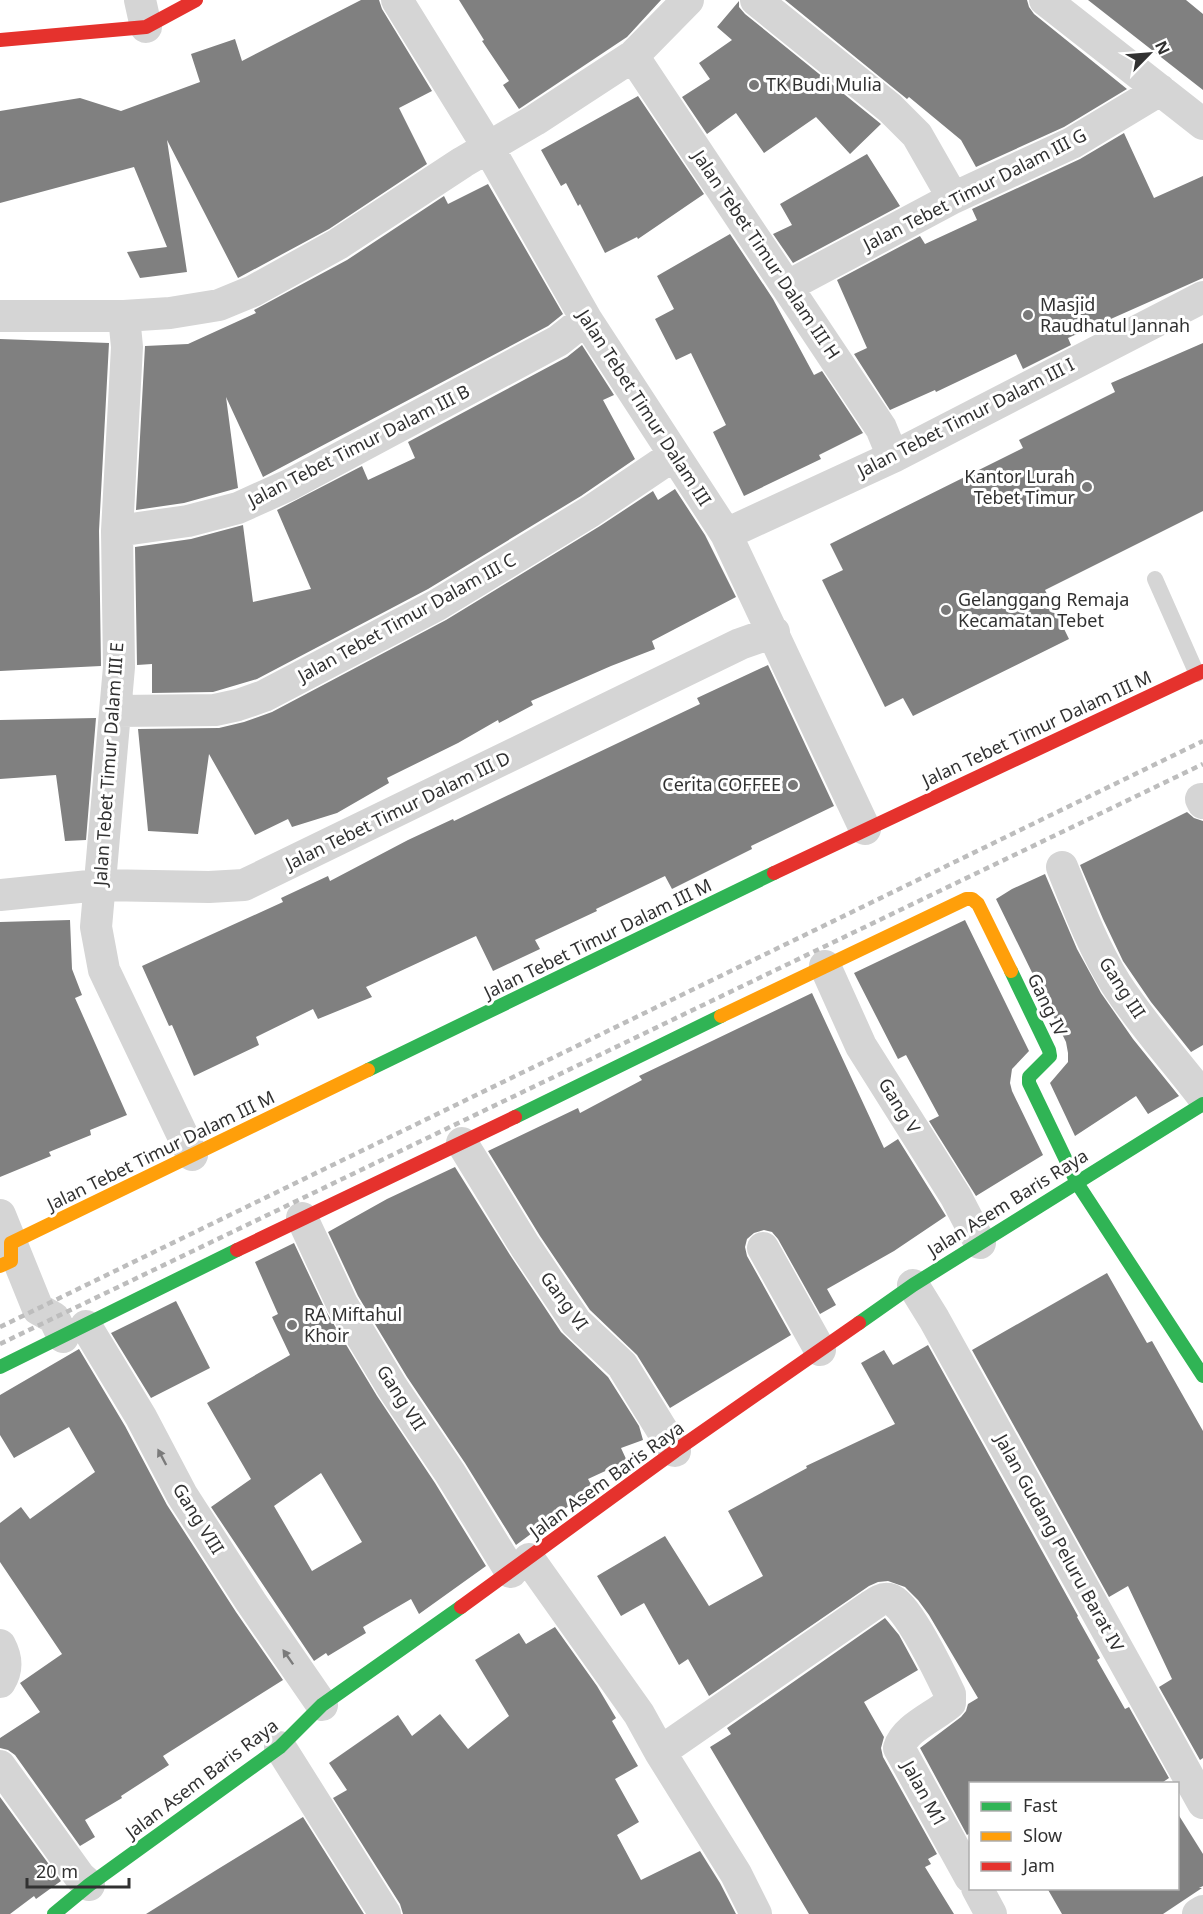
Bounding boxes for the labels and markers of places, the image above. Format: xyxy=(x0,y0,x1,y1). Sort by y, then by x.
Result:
place label: TK Budi Mulia xyxy=(766,72,882,96)
marker: TK Budi Mulia xyxy=(747,78,761,92)
place label: Masjid Raudhatul Jannah xyxy=(1040,292,1190,337)
marker: Masjid Raudhatul Jannah xyxy=(1021,308,1035,322)
place label: Kantor Lurah Tebet Timur xyxy=(964,464,1076,509)
marker: Kantor Lurah Tebet Timur xyxy=(1080,480,1094,494)
place label: Gelanggang Remaja Kecamatan Tebet xyxy=(958,587,1129,632)
marker: Gelanggang Remaja Kecamatan Tebet xyxy=(939,603,953,617)
place label: Cerita COFFEE xyxy=(662,772,781,796)
marker: Cerita COFFEE xyxy=(786,778,800,792)
place label: RA Miftahul Khoir xyxy=(304,1302,402,1347)
marker: RA Miftahul Khoir xyxy=(285,1318,299,1332)

